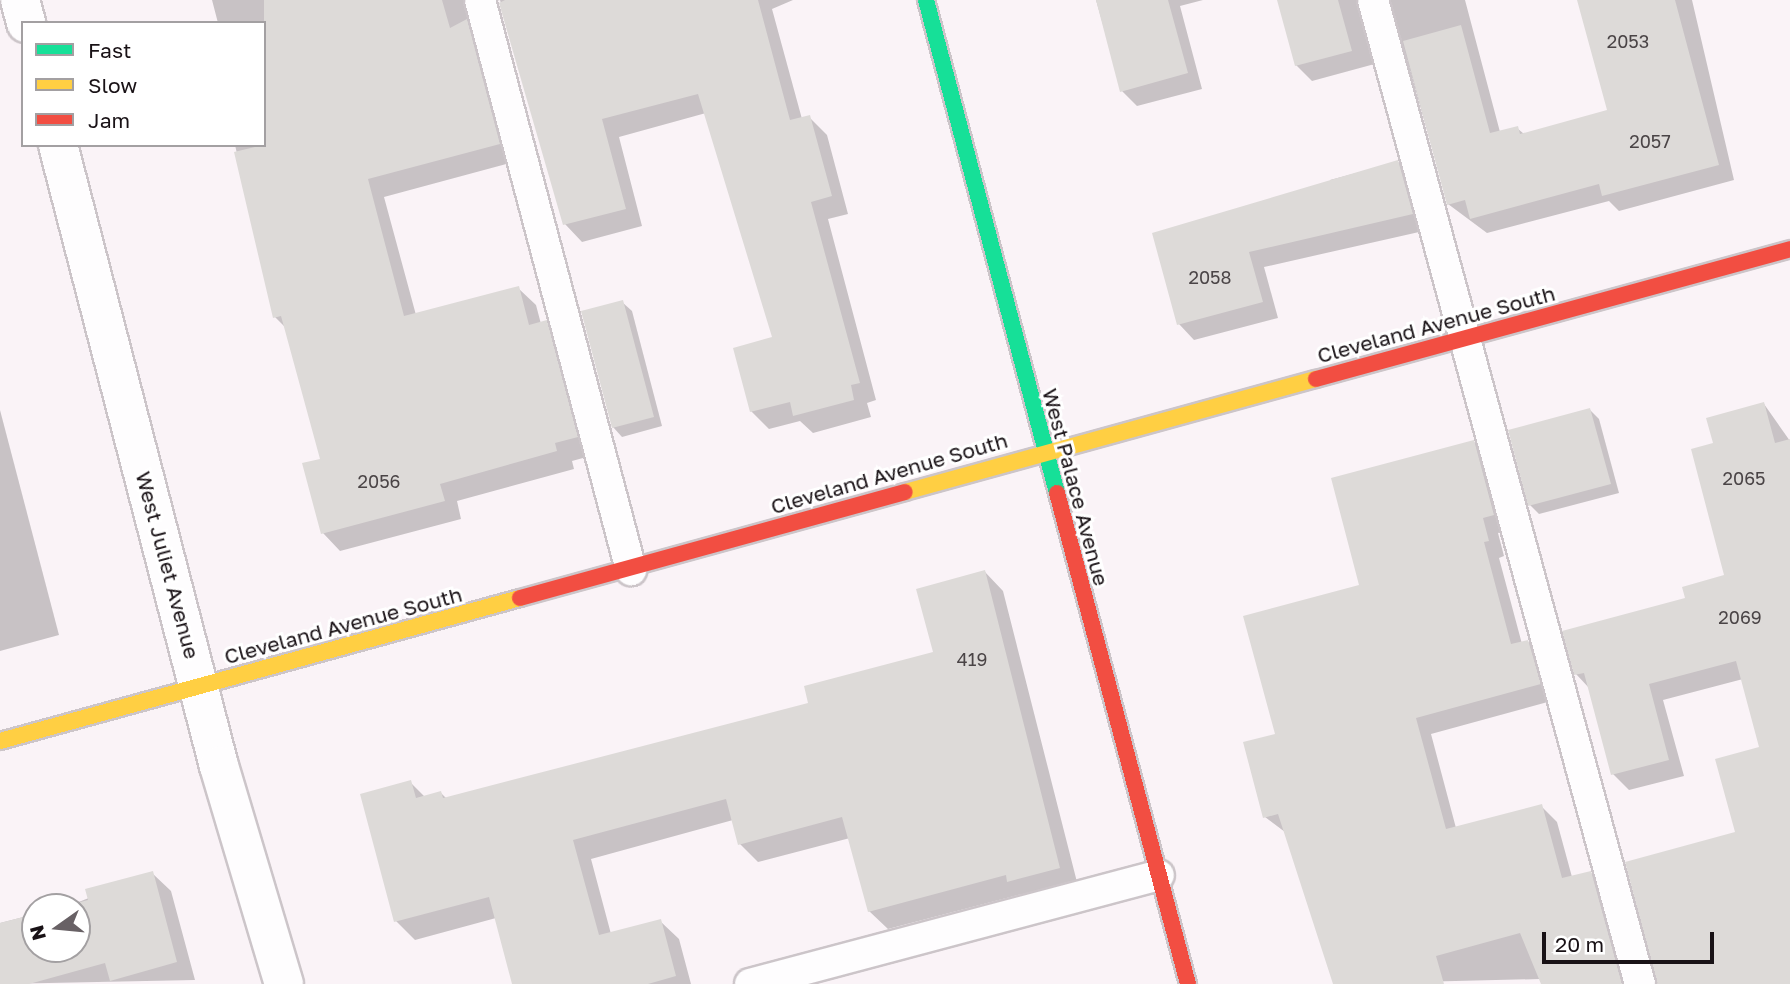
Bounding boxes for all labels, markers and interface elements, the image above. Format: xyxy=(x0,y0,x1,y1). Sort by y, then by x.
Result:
legend xyxy=(21,21,266,147)
house number: 2053 xyxy=(1607,30,1649,52)
text: Fast xyxy=(88,37,131,63)
text: Slow xyxy=(88,72,137,98)
text: Jam xyxy=(88,107,130,133)
house number: 2057 xyxy=(1629,130,1671,152)
house number: 2058 xyxy=(1188,266,1232,288)
street label: Cleveland Avenue South xyxy=(1314,280,1558,368)
street label: West Palace Avenue xyxy=(1038,386,1114,588)
street label: Cleveland Avenue South xyxy=(768,427,1010,519)
house number: 2065 xyxy=(1723,467,1765,489)
street label: West Juliet Avenue xyxy=(131,469,205,661)
house number: 2056 xyxy=(358,470,400,492)
street label: Cleveland Avenue South xyxy=(221,581,465,669)
house number: 2069 xyxy=(1718,606,1762,628)
house number: 419 xyxy=(957,648,987,670)
north arrow xyxy=(21,893,91,963)
scale bar xyxy=(1545,918,1716,962)
text: N xyxy=(24,923,50,943)
text: 20 m xyxy=(1555,931,1604,957)

